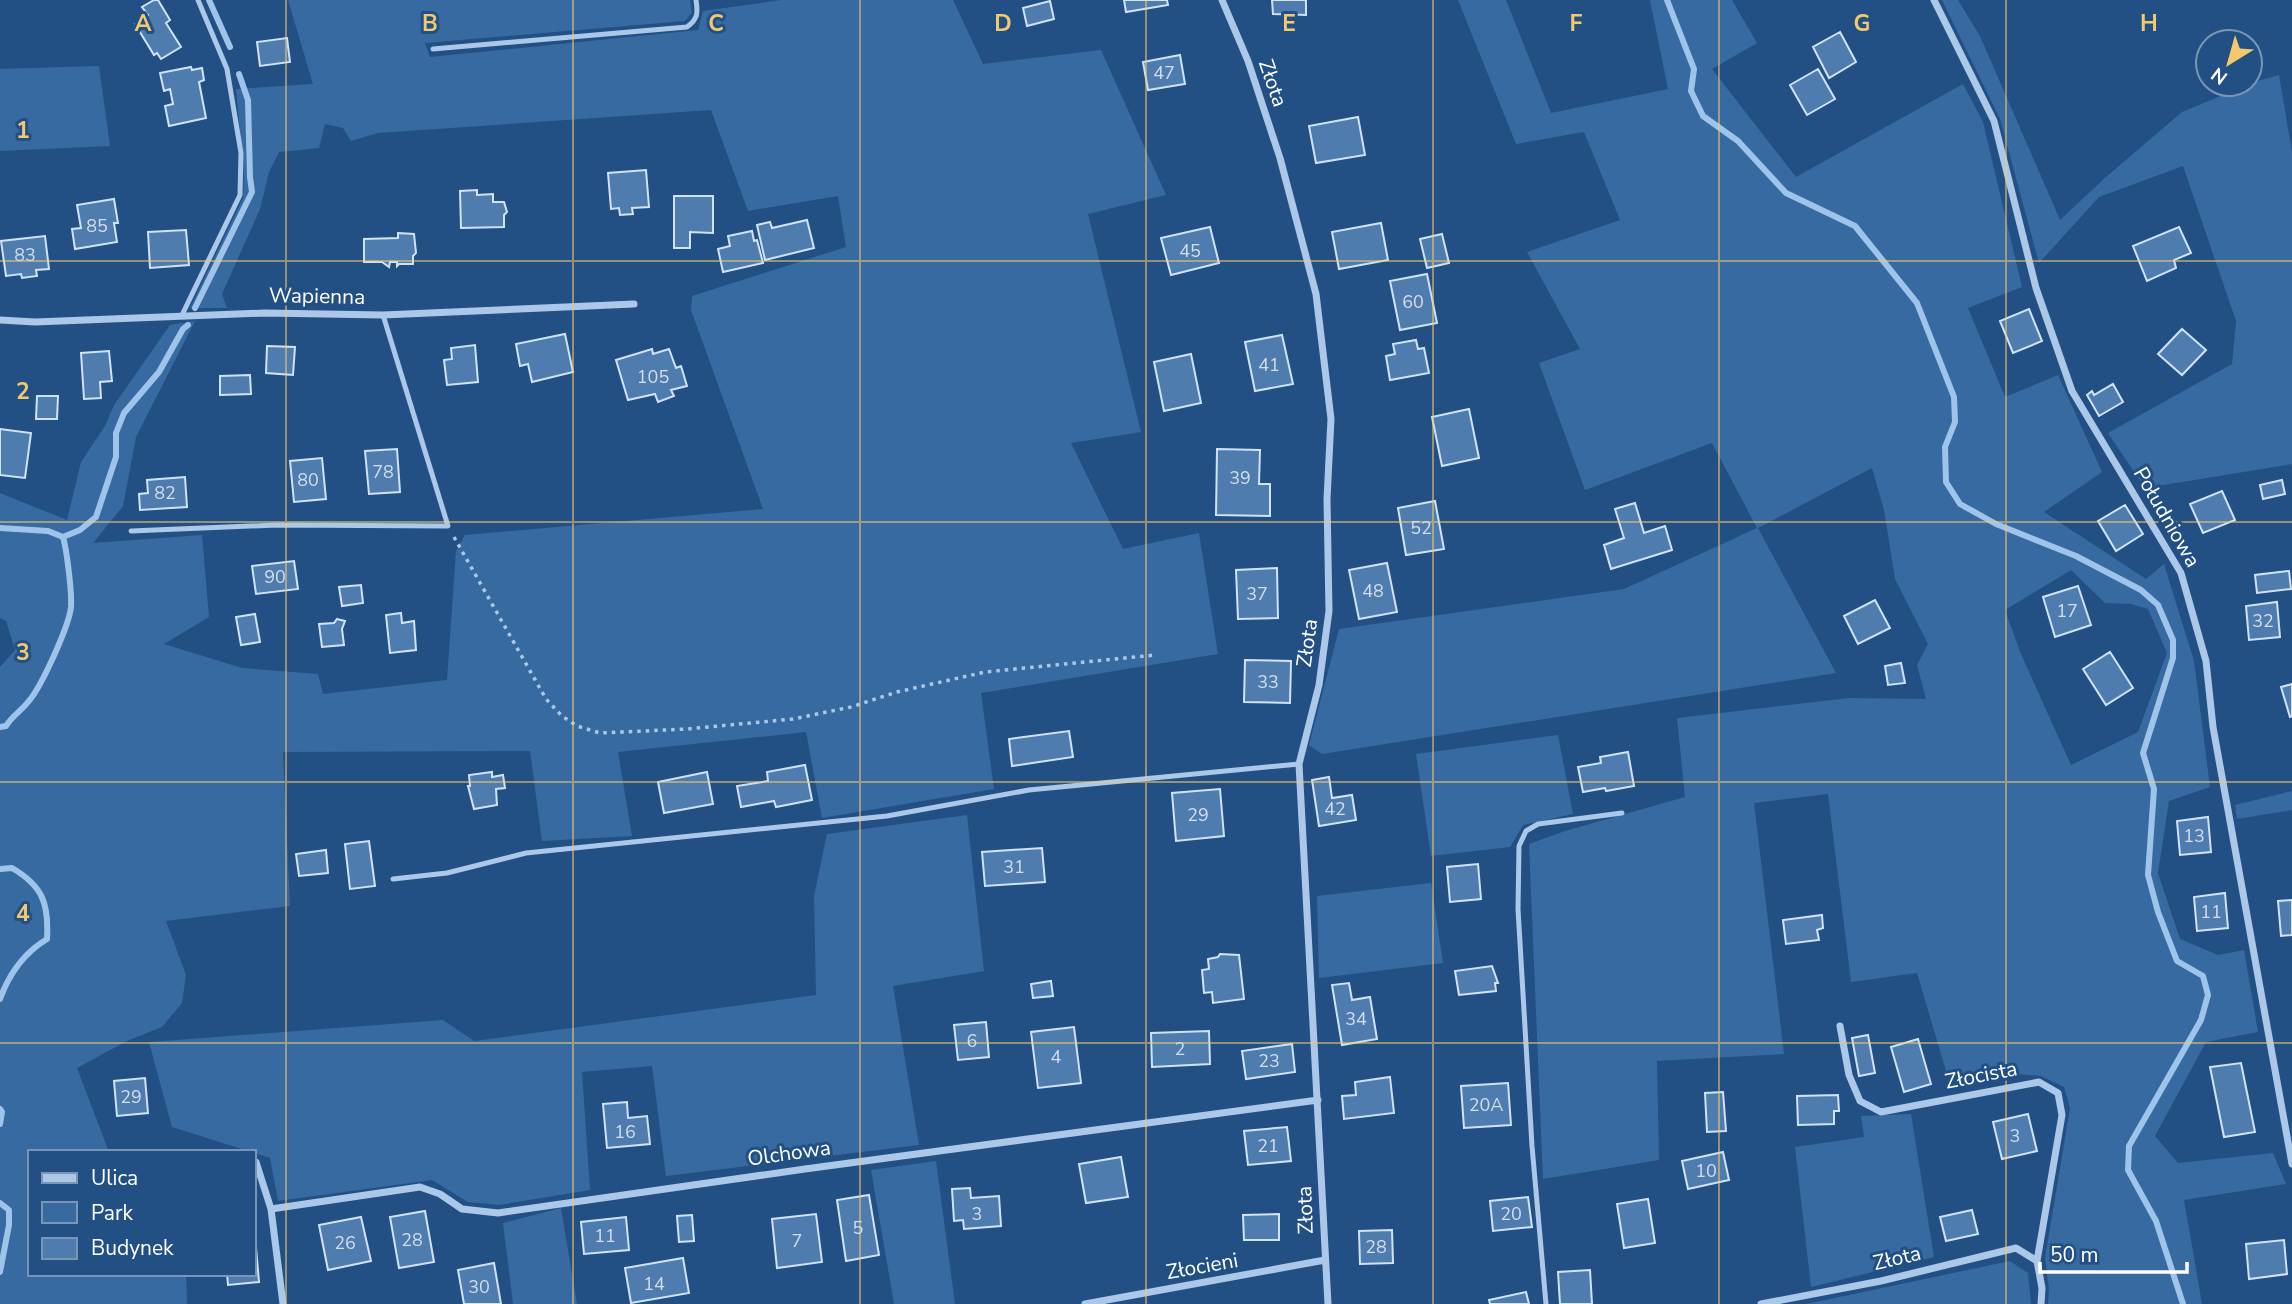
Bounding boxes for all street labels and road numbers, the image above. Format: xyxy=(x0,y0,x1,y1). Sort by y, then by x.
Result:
street label: Złota xyxy=(1252,55,1294,111)
street label: Wapienna xyxy=(269,281,365,311)
street label: Południowa xyxy=(2127,462,2207,572)
street label: Złota xyxy=(1290,617,1324,669)
street label: Złocista xyxy=(1942,1054,2020,1096)
street label: Olchowa xyxy=(745,1133,833,1173)
street label: Złota xyxy=(1290,1185,1320,1235)
street label: Złota xyxy=(1870,1239,1924,1277)
street label: Złocieni xyxy=(1164,1246,1240,1286)

